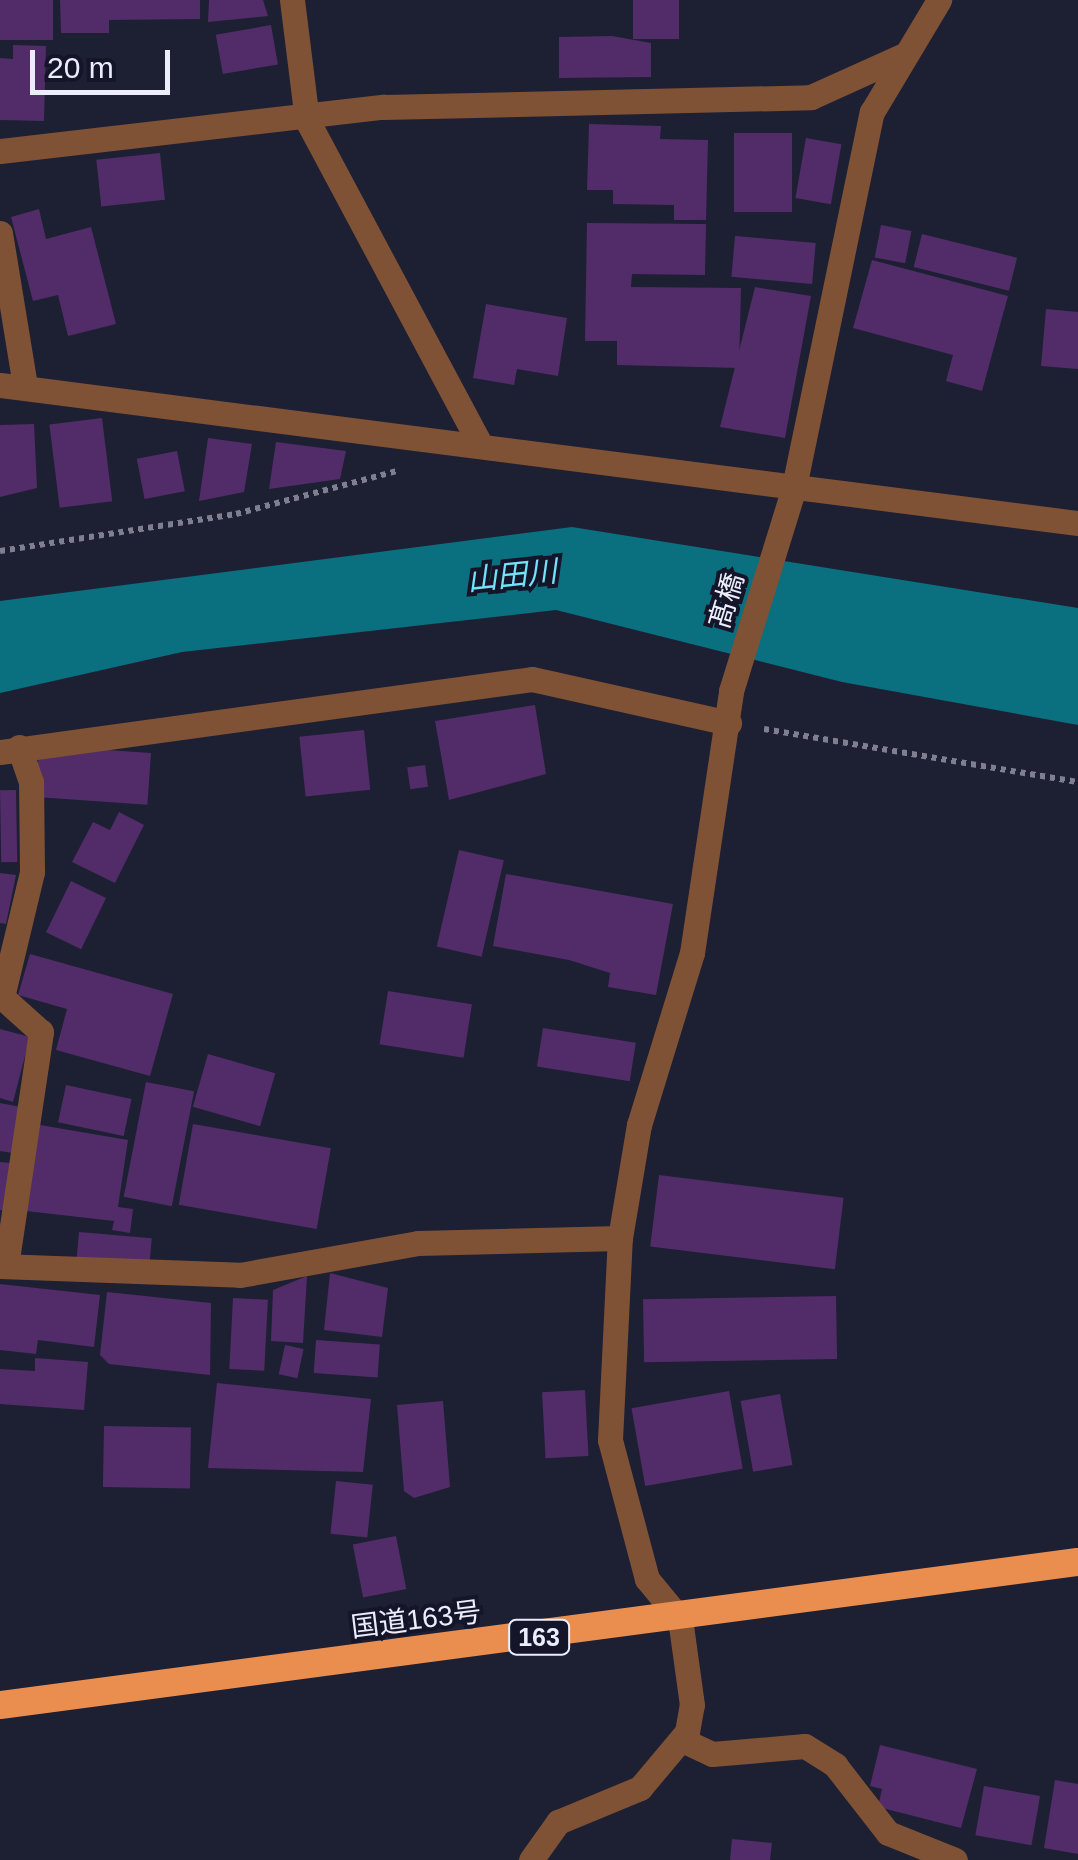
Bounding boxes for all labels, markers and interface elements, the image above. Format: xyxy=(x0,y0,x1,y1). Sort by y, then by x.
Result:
scale bar xyxy=(35,30,175,92)
text: 20 m xyxy=(47,51,114,84)
water label: 山田川 xyxy=(465,553,559,599)
street label: 髙橋 xyxy=(703,569,751,633)
street label: 国道163号 xyxy=(349,1595,483,1645)
road number: 163 xyxy=(506,1617,572,1657)

